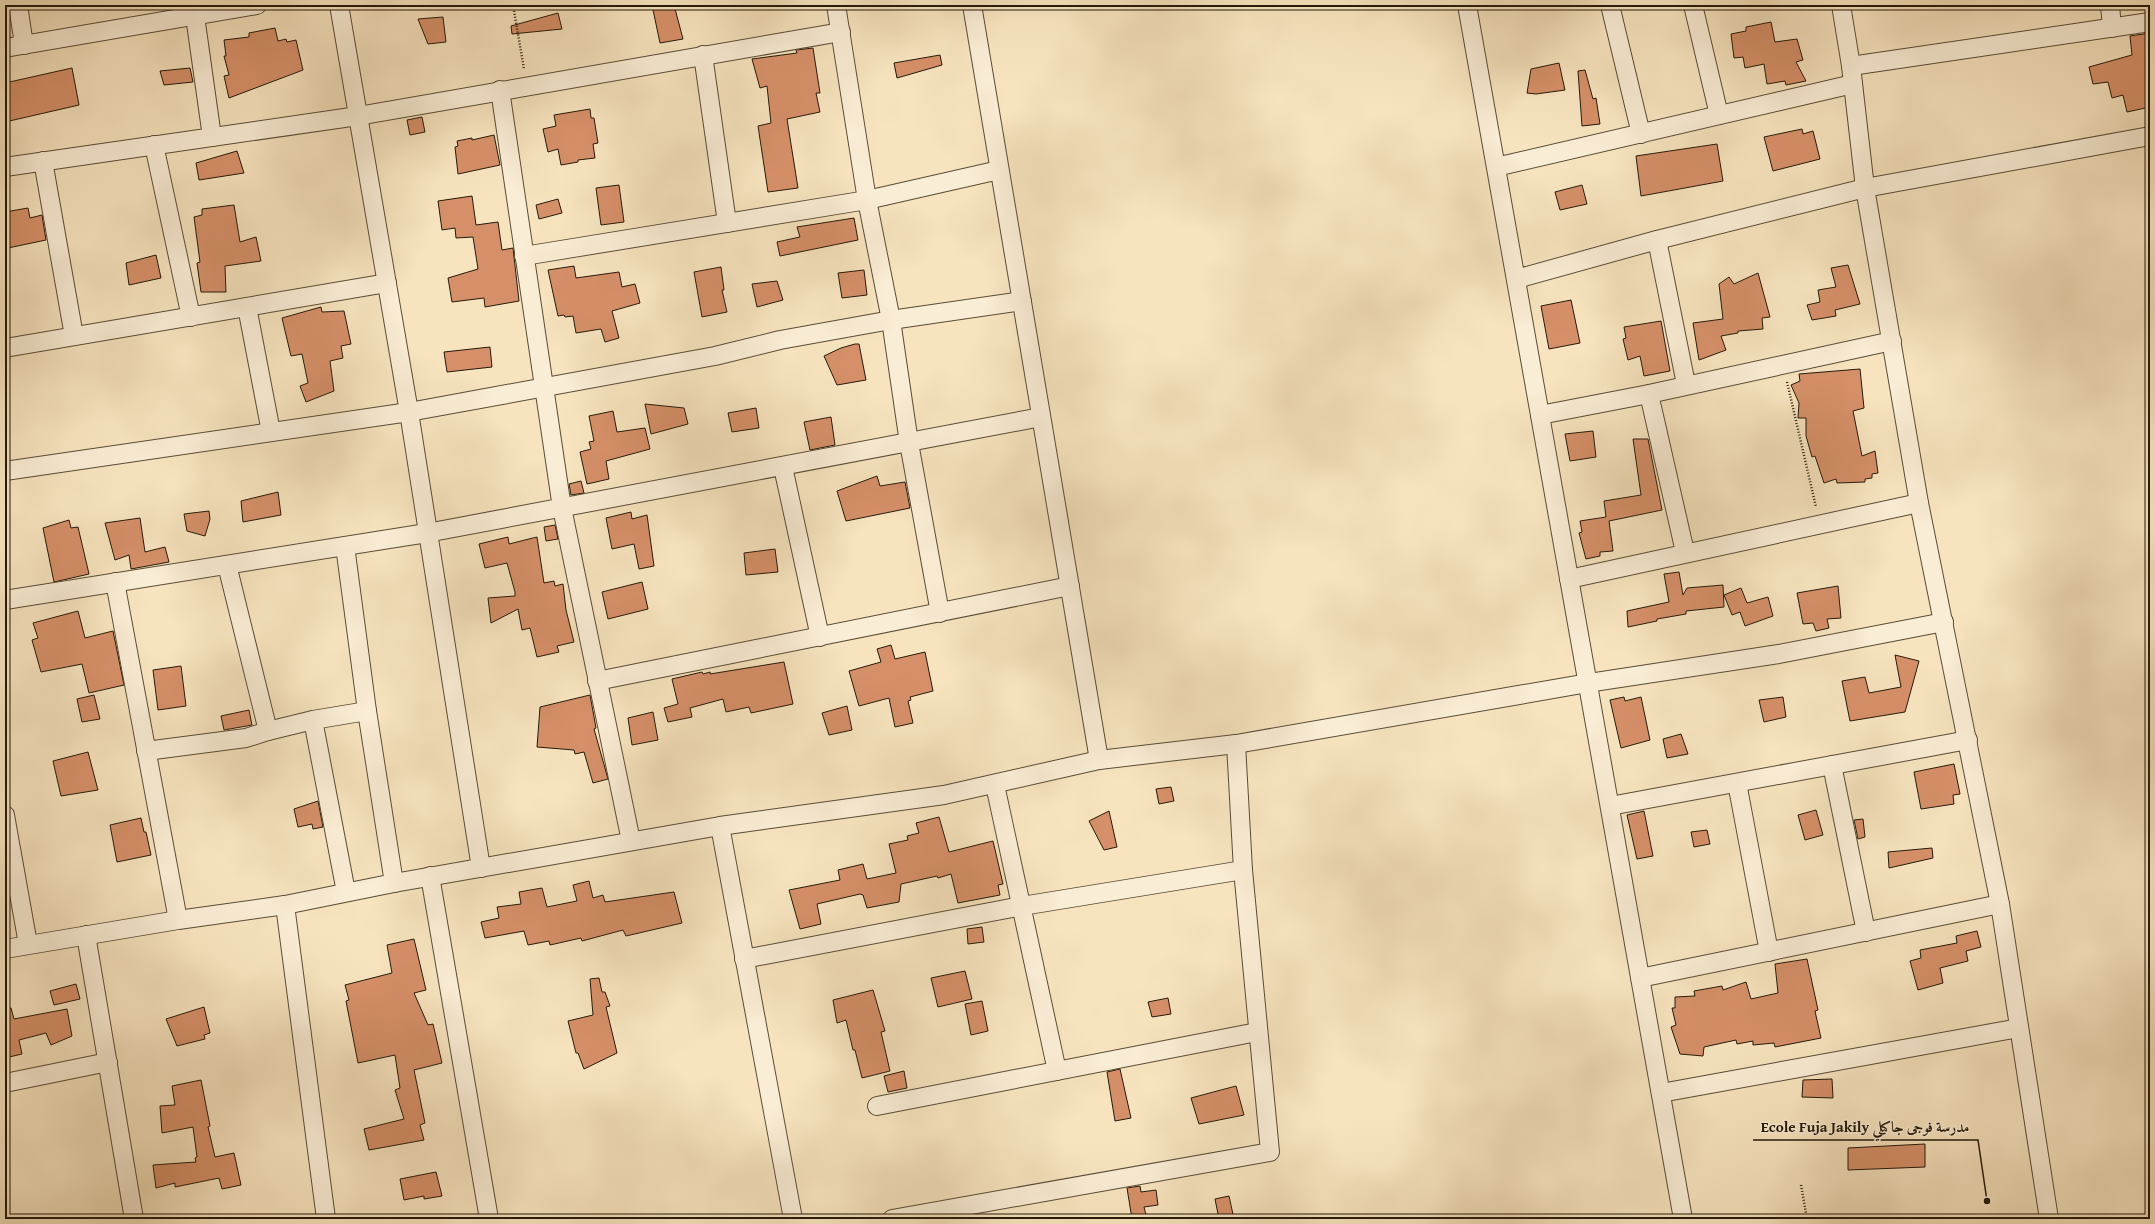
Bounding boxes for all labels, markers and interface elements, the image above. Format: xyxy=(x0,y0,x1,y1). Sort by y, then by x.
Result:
callout: Ecole Fuja Jakily مدرسة فوجى جاكيلي xyxy=(1753,1113,1978,1140)
text: Ecole Fuja Jakily مدرسة فوجى جاكيلي xyxy=(1761,1116,1969,1142)

